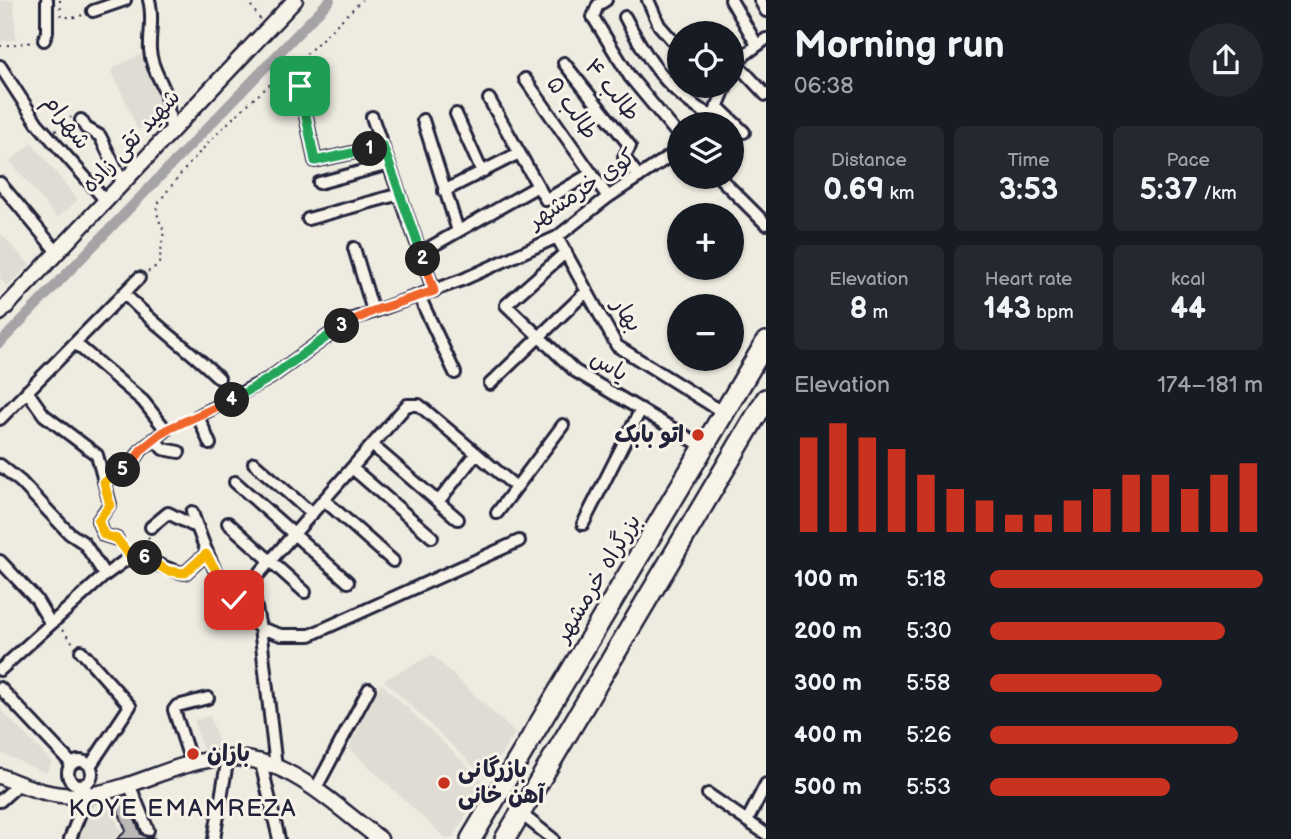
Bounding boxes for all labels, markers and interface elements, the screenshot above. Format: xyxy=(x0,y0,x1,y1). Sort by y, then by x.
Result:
map controls xyxy=(667,21,744,371)
button: locate xyxy=(667,21,744,98)
text: Morning run xyxy=(794,23,1005,68)
button: share xyxy=(1189,23,1263,97)
street label: طالب ۴ xyxy=(578,53,646,127)
pin xyxy=(270,56,330,116)
icon: arrive xyxy=(281,67,319,105)
street label: طالب ۵ xyxy=(540,71,604,145)
text: 06:38 xyxy=(794,72,854,100)
street label: شهید تقی زاده xyxy=(76,83,186,199)
street label: شهرام xyxy=(35,89,97,157)
button: layers xyxy=(667,112,744,189)
pin: 1 xyxy=(352,132,388,166)
text: 1 xyxy=(366,137,374,160)
street label: کوی خرمشهر xyxy=(521,143,641,236)
text: Distance xyxy=(831,149,907,172)
text: Time xyxy=(1007,149,1050,172)
text: Pace xyxy=(1167,149,1210,172)
text: 0.69 xyxy=(823,172,884,208)
text: 3:53 xyxy=(999,172,1058,208)
text: 5:37 xyxy=(1139,172,1198,208)
text: km xyxy=(884,182,914,205)
text: /km xyxy=(1198,182,1237,205)
button: + xyxy=(667,203,744,280)
pin: 2 xyxy=(406,242,440,276)
text: 2 xyxy=(417,247,428,270)
text: Elevation xyxy=(829,268,908,291)
text: Heart rate xyxy=(985,268,1072,291)
text: kcal xyxy=(1171,268,1205,291)
street label: بهار xyxy=(605,291,648,337)
text: 8 xyxy=(849,291,867,327)
text: 143 xyxy=(983,291,1031,327)
text: 44 xyxy=(1170,291,1206,327)
button: − xyxy=(667,294,744,371)
text: m xyxy=(867,301,888,324)
text: bpm xyxy=(1031,301,1074,324)
pin: 3 xyxy=(324,308,360,344)
text: 3 xyxy=(336,314,347,337)
street label: یاس xyxy=(585,344,633,388)
text: Elevation xyxy=(794,371,890,399)
text: 174–181 m xyxy=(1157,371,1263,399)
pin: 4 xyxy=(215,382,250,418)
text: 4 xyxy=(226,388,237,411)
place label: اتو بابک xyxy=(614,421,684,449)
marker: اتو بابک xyxy=(690,427,706,443)
pin: 5 xyxy=(106,452,140,488)
text: 5 xyxy=(117,458,128,481)
street label: بزرگراه خرمشهر xyxy=(548,509,647,649)
pin: 6 xyxy=(128,540,162,576)
text: 6 xyxy=(139,546,150,569)
text: 100 m xyxy=(794,565,858,593)
text: 5:18 xyxy=(906,565,946,593)
pin xyxy=(204,570,264,630)
icon: check xyxy=(215,581,253,619)
text: 200 m xyxy=(794,617,862,645)
text: 5:30 xyxy=(906,617,952,645)
text: 300 m xyxy=(794,669,862,697)
text: 5:58 xyxy=(906,669,950,697)
text: 400 m xyxy=(794,721,862,749)
text: 5:26 xyxy=(906,721,951,749)
place label: باران xyxy=(207,740,250,768)
marker: باران xyxy=(185,746,201,762)
place label: بازرگانی آهن خانی xyxy=(458,755,546,810)
text: 500 m xyxy=(794,773,862,801)
text: 5:53 xyxy=(906,773,951,801)
marker: بازرگانی آهن خانی xyxy=(436,775,452,791)
district label: KOYE EMAMREZA xyxy=(69,794,297,823)

